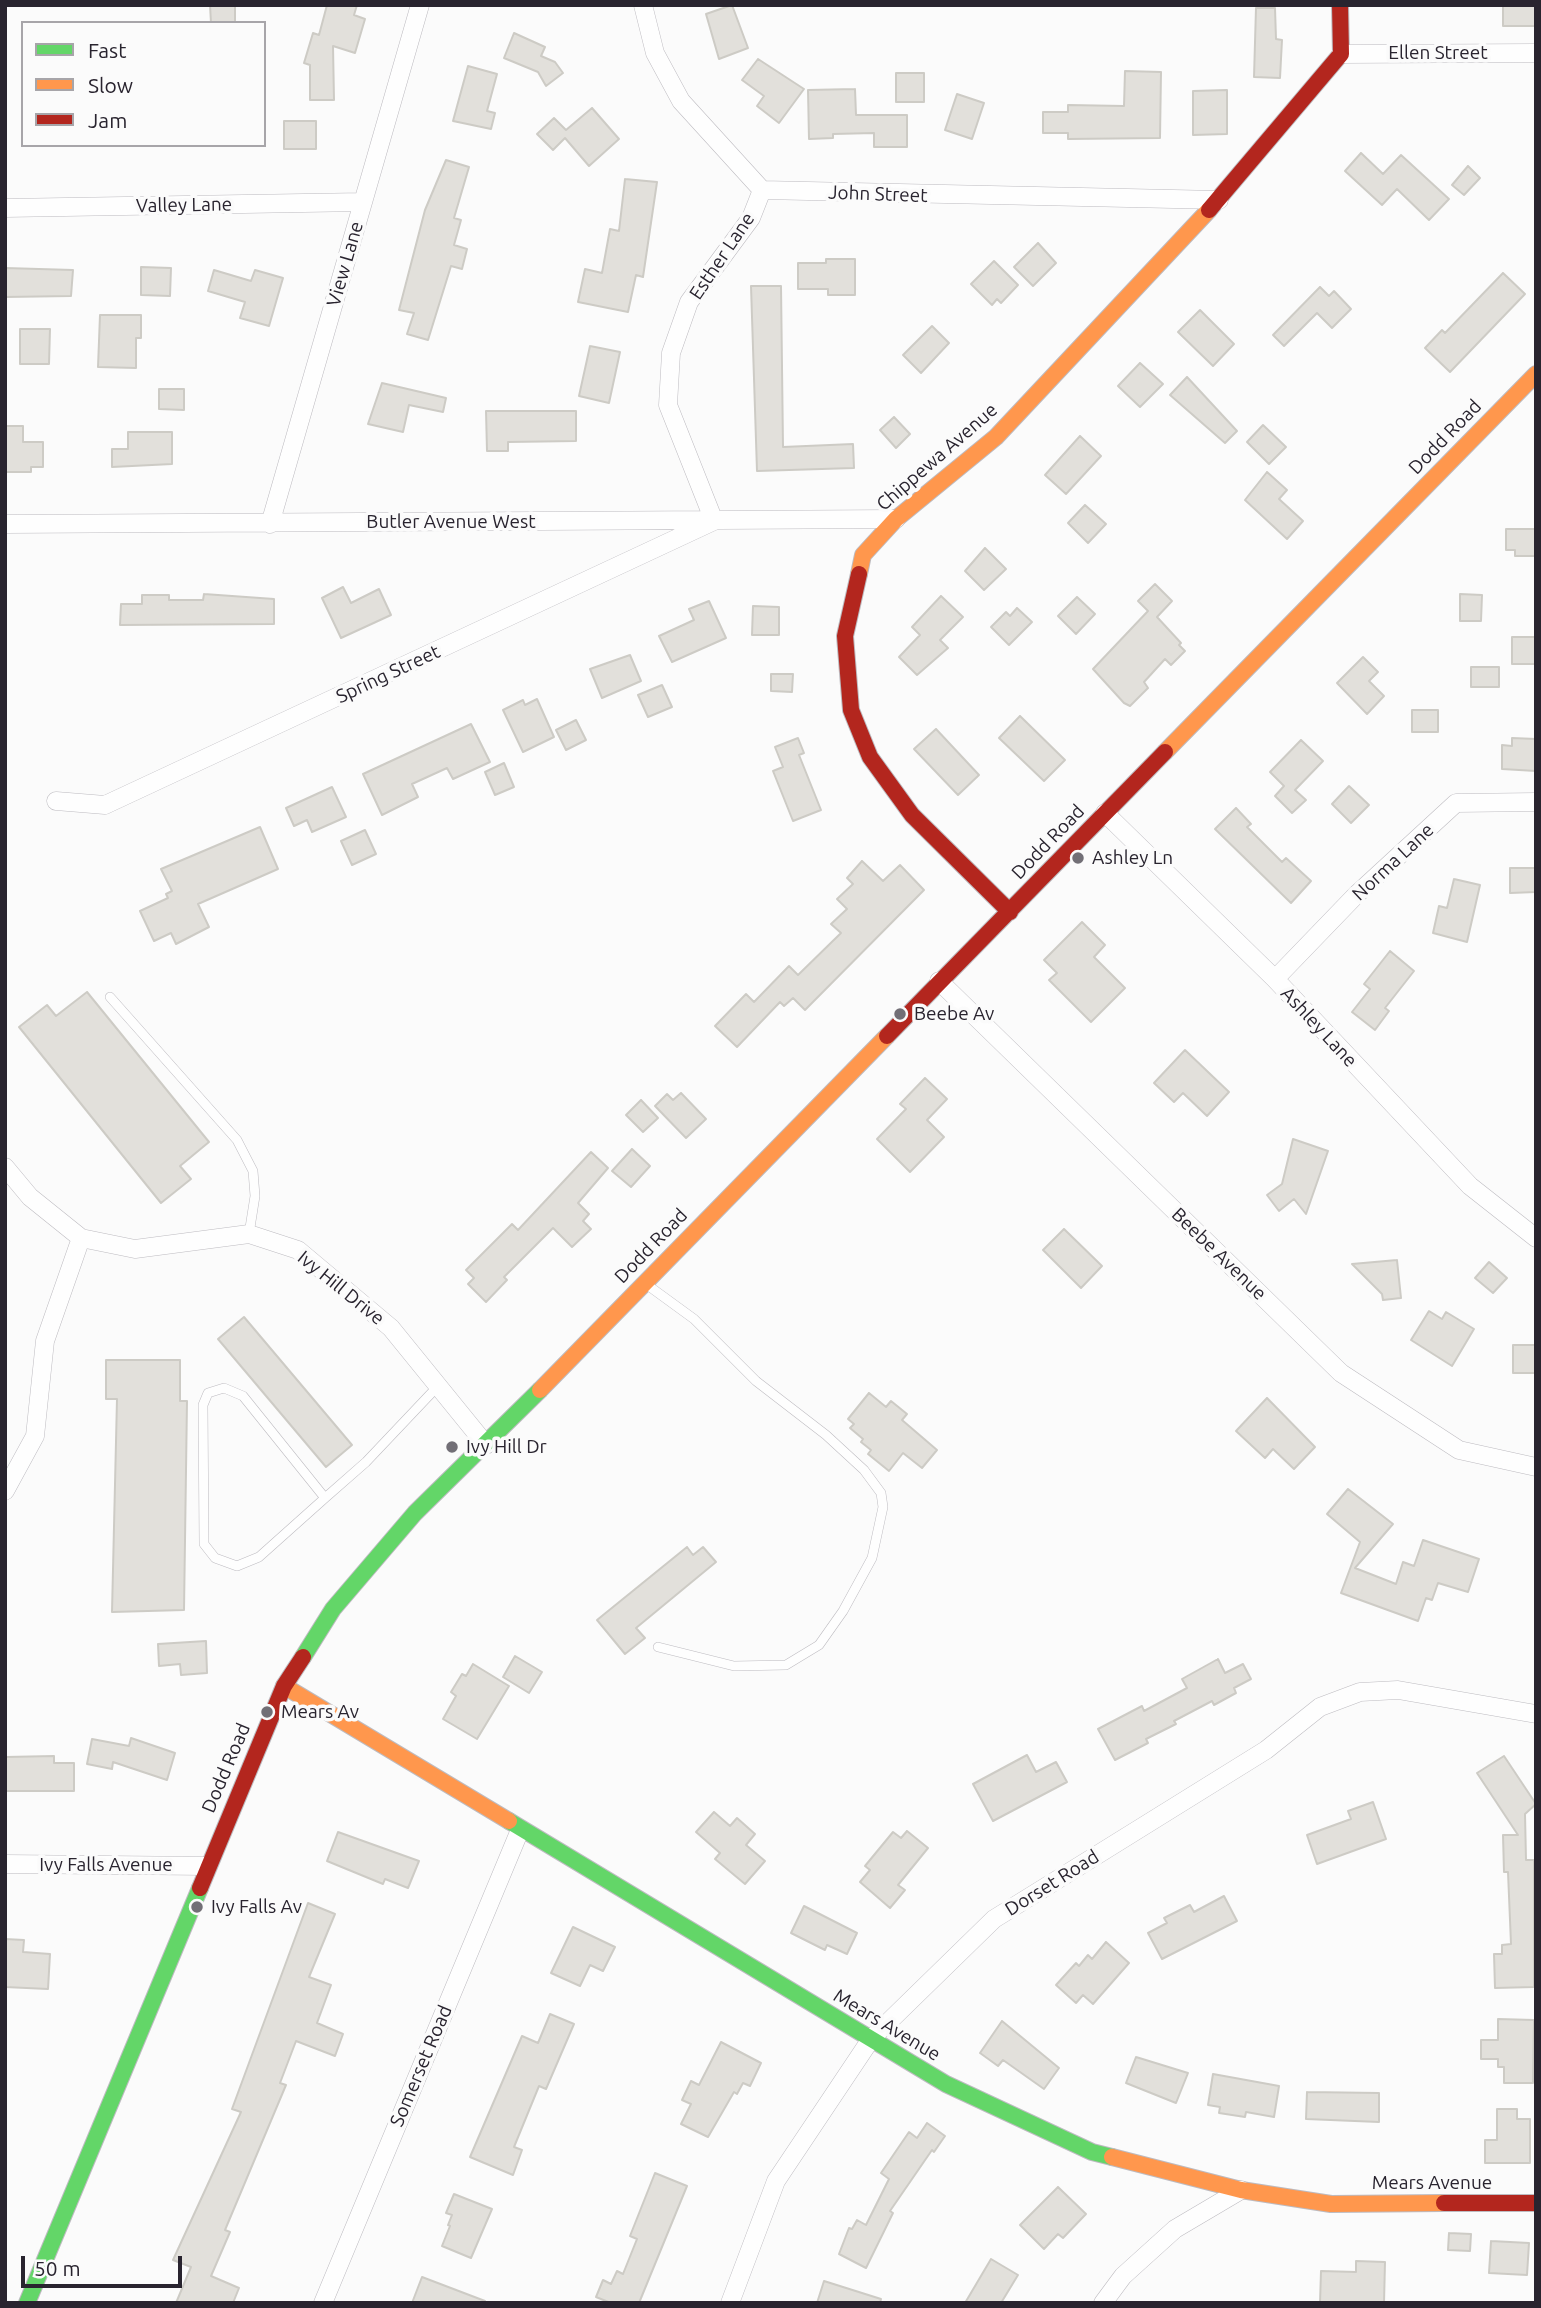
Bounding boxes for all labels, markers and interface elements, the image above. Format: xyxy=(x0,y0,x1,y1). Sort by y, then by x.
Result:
legend xyxy=(21,21,266,147)
text: Fast xyxy=(88,38,126,62)
street label: Ellen Street xyxy=(1388,42,1488,64)
text: Slow xyxy=(88,73,133,97)
text: Jam xyxy=(88,108,127,132)
street label: John Street xyxy=(828,181,928,207)
street label: Valley Lane xyxy=(136,193,232,217)
street label: Esther Lane xyxy=(685,208,759,304)
street label: View Lane xyxy=(322,219,368,309)
street label: Dodd Road xyxy=(1404,395,1486,479)
street label: Chippewa Avenue xyxy=(872,398,1002,516)
street label: Butler Avenue West xyxy=(366,511,536,533)
street label: Spring Street xyxy=(332,640,444,708)
street label: Dodd Road xyxy=(1007,800,1089,884)
street label: Norma Lane xyxy=(1347,818,1439,906)
place label: Ashley Ln xyxy=(1092,847,1173,869)
marker: Ashley Ln xyxy=(1070,850,1086,866)
street label: Ashley Lane xyxy=(1276,982,1362,1072)
place label: Beebe Av xyxy=(914,1003,994,1025)
marker: Beebe Av xyxy=(892,1006,908,1022)
street label: Beebe Avenue xyxy=(1167,1203,1271,1305)
street label: Dodd Road xyxy=(610,1204,692,1288)
street label: Ivy Hill Drive xyxy=(293,1246,389,1330)
place label: Ivy Hill Dr xyxy=(466,1436,547,1458)
marker: Ivy Hill Dr xyxy=(444,1439,460,1455)
place label: Mears Av xyxy=(281,1701,359,1723)
marker: Mears Av xyxy=(259,1704,275,1720)
street label: Dodd Road xyxy=(197,1720,255,1816)
street label: Dorset Road xyxy=(1001,1845,1103,1921)
street label: Ivy Falls Avenue xyxy=(39,1854,173,1876)
place label: Ivy Falls Av xyxy=(211,1896,302,1918)
marker: Ivy Falls Av xyxy=(189,1899,205,1915)
street label: Mears Avenue xyxy=(829,1984,945,2066)
street label: Somerset Road xyxy=(385,2002,457,2130)
street label: Mears Avenue xyxy=(1372,2172,1492,2194)
scale bar xyxy=(24,2242,186,2286)
text: 50 m xyxy=(34,2256,81,2280)

